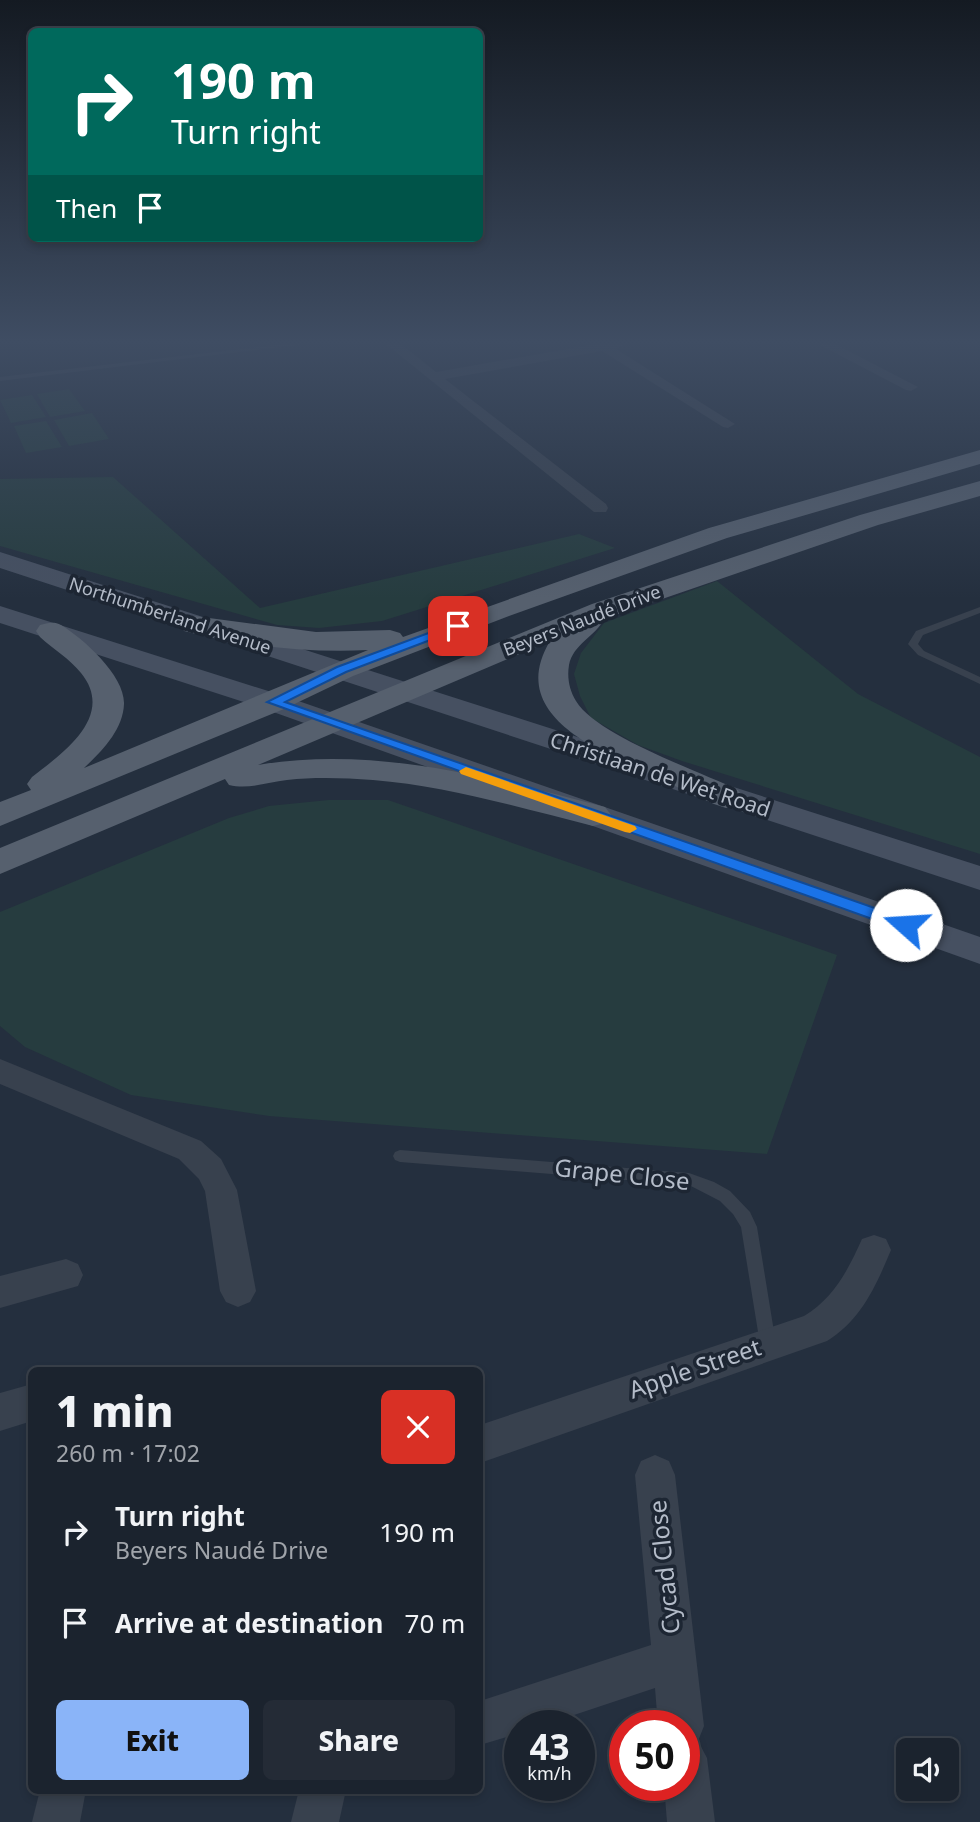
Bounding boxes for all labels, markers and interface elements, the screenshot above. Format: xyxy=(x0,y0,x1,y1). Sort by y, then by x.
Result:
text: 190 m xyxy=(171,47,316,113)
icon: right xyxy=(56,56,147,147)
text: Turn right xyxy=(171,110,321,153)
icon: arrive xyxy=(131,189,169,227)
text: Then xyxy=(56,190,117,226)
street label: Northumberland Avenue xyxy=(66,571,274,659)
street label: Beyers Naudé Drive xyxy=(499,579,664,661)
pin xyxy=(428,596,488,656)
icon: arrive xyxy=(439,607,477,645)
street label: Christiaan de Wet Road xyxy=(547,725,774,823)
position arrow xyxy=(869,888,943,962)
street label: Grape Close xyxy=(553,1150,691,1197)
street label: Apple Street xyxy=(624,1329,765,1406)
text: 1 min xyxy=(56,1382,173,1439)
button: close xyxy=(381,1390,455,1464)
text: 260 m · 17:02 xyxy=(56,1437,200,1469)
text: Turn right xyxy=(115,1498,245,1534)
street label: Cycad Close xyxy=(640,1499,687,1636)
icon: right xyxy=(56,1513,94,1551)
text: 190 m xyxy=(379,1514,455,1550)
text: Beyers Naudé Drive xyxy=(115,1534,328,1566)
icon: arrive xyxy=(56,1604,94,1642)
text: Arrive at destination xyxy=(115,1605,384,1641)
text: 70 m xyxy=(405,1605,465,1641)
button: Exit xyxy=(56,1700,249,1780)
button: Share xyxy=(263,1700,455,1780)
speed limit sign: 50 xyxy=(609,1710,700,1801)
text: 43 xyxy=(529,1723,570,1770)
map controls xyxy=(896,1738,959,1801)
button: sound xyxy=(896,1738,959,1801)
text: km/h xyxy=(527,1761,572,1785)

